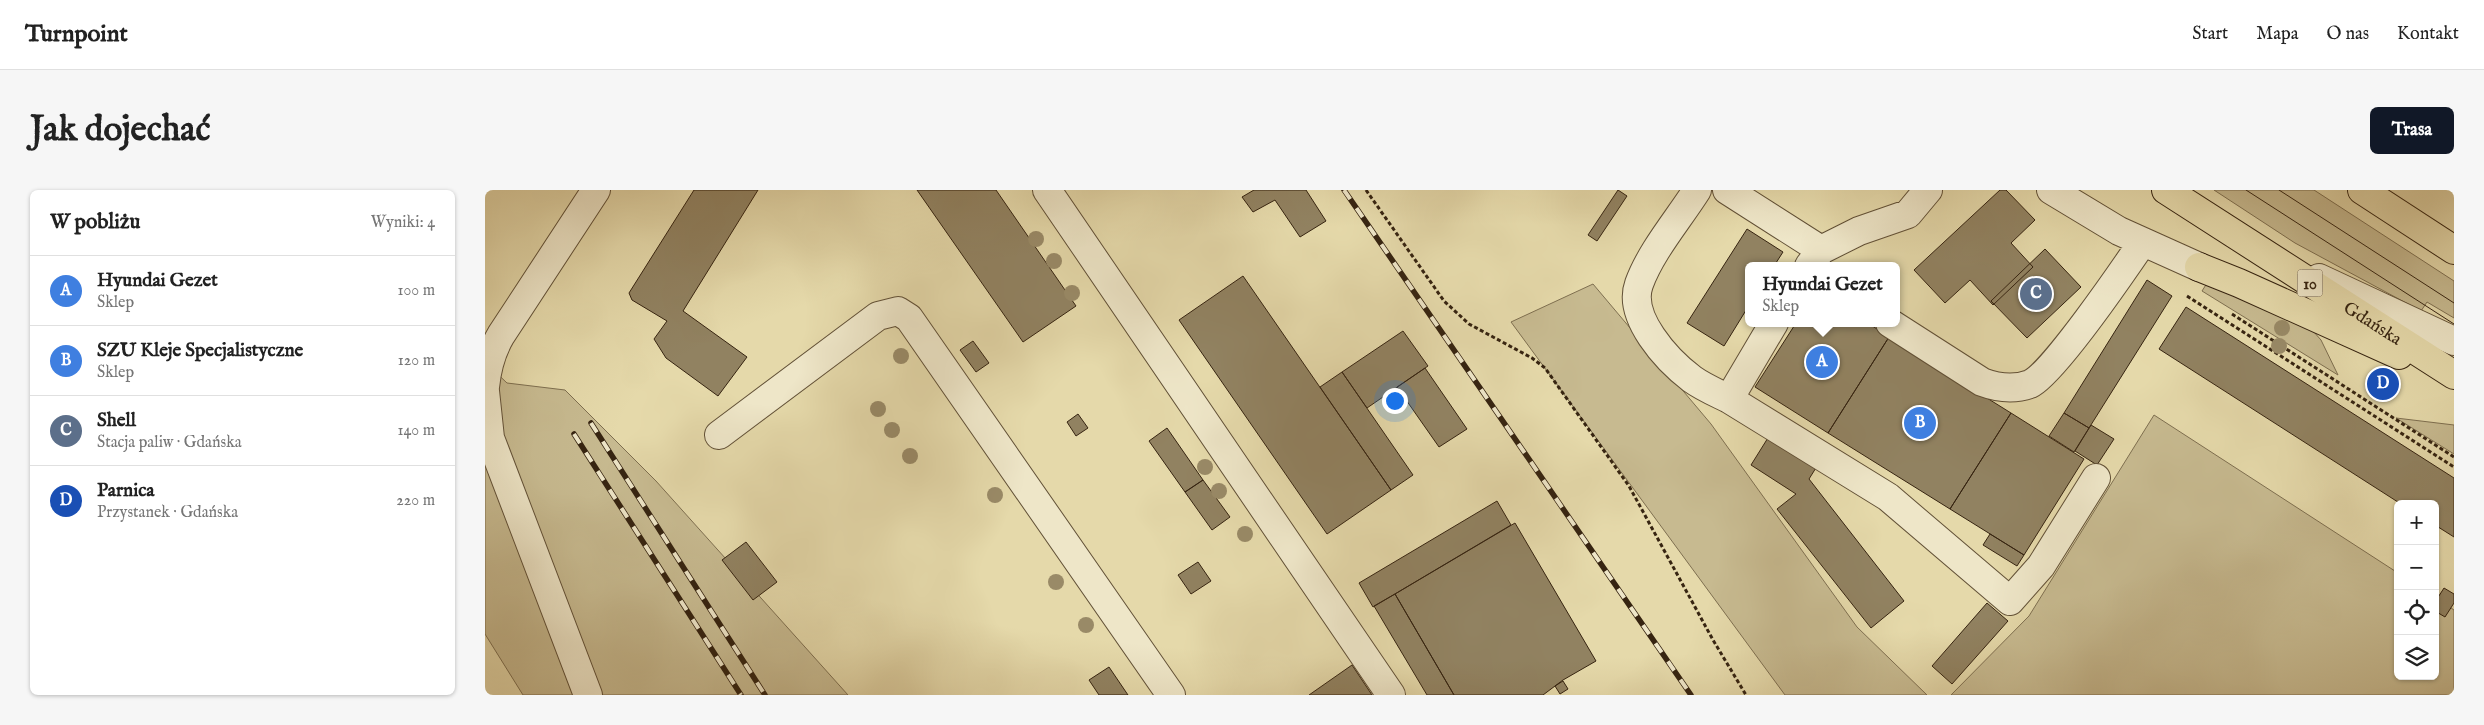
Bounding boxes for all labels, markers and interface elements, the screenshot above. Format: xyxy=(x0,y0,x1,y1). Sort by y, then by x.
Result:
text: Turnpoint xyxy=(25,19,128,50)
text: Start xyxy=(2192,23,2228,46)
text: Mapa xyxy=(2256,23,2299,46)
text: O nas xyxy=(2327,23,2369,46)
text: Kontakt xyxy=(2397,23,2459,46)
button: Trasa xyxy=(2370,107,2454,154)
text: Jak dojechać xyxy=(30,108,210,153)
text: W pobliżu xyxy=(50,209,140,236)
text: Wyniki: 4 xyxy=(371,213,435,233)
popup xyxy=(1745,262,1900,327)
text: Hyundai Gezet xyxy=(97,269,218,293)
road number: 10 xyxy=(2297,270,2323,296)
text: Hyundai Gezet xyxy=(1762,273,1883,297)
pin: C xyxy=(2020,275,2052,313)
text: A xyxy=(61,281,71,301)
text: 100 m xyxy=(398,281,435,301)
text: Sklep xyxy=(97,293,134,313)
text: Sklep xyxy=(1762,297,1799,317)
street label: Gdańska xyxy=(2339,297,2406,352)
text: SZU Kleje Specjalistyczne xyxy=(97,339,303,363)
pin: A xyxy=(1806,343,1838,381)
text: B xyxy=(61,351,71,371)
text: 120 m xyxy=(398,351,435,371)
text: Sklep xyxy=(97,363,134,383)
pin: D xyxy=(2367,365,2399,403)
your location xyxy=(1382,388,1408,414)
pin: B xyxy=(1904,404,1936,442)
text: Shell xyxy=(97,409,136,433)
text: C xyxy=(60,421,72,441)
text: 140 m xyxy=(397,421,435,441)
text: Stacja paliw · Gdańska xyxy=(97,433,242,453)
text: Parnica xyxy=(97,479,155,503)
text: D xyxy=(60,491,72,511)
text: 220 m xyxy=(396,491,435,511)
map controls xyxy=(2394,500,2439,680)
button: + xyxy=(2394,500,2439,545)
text: Przystanek · Gdańska xyxy=(97,503,238,523)
button: − xyxy=(2394,545,2439,590)
button: locate xyxy=(2394,590,2439,635)
button: layers xyxy=(2394,635,2439,680)

